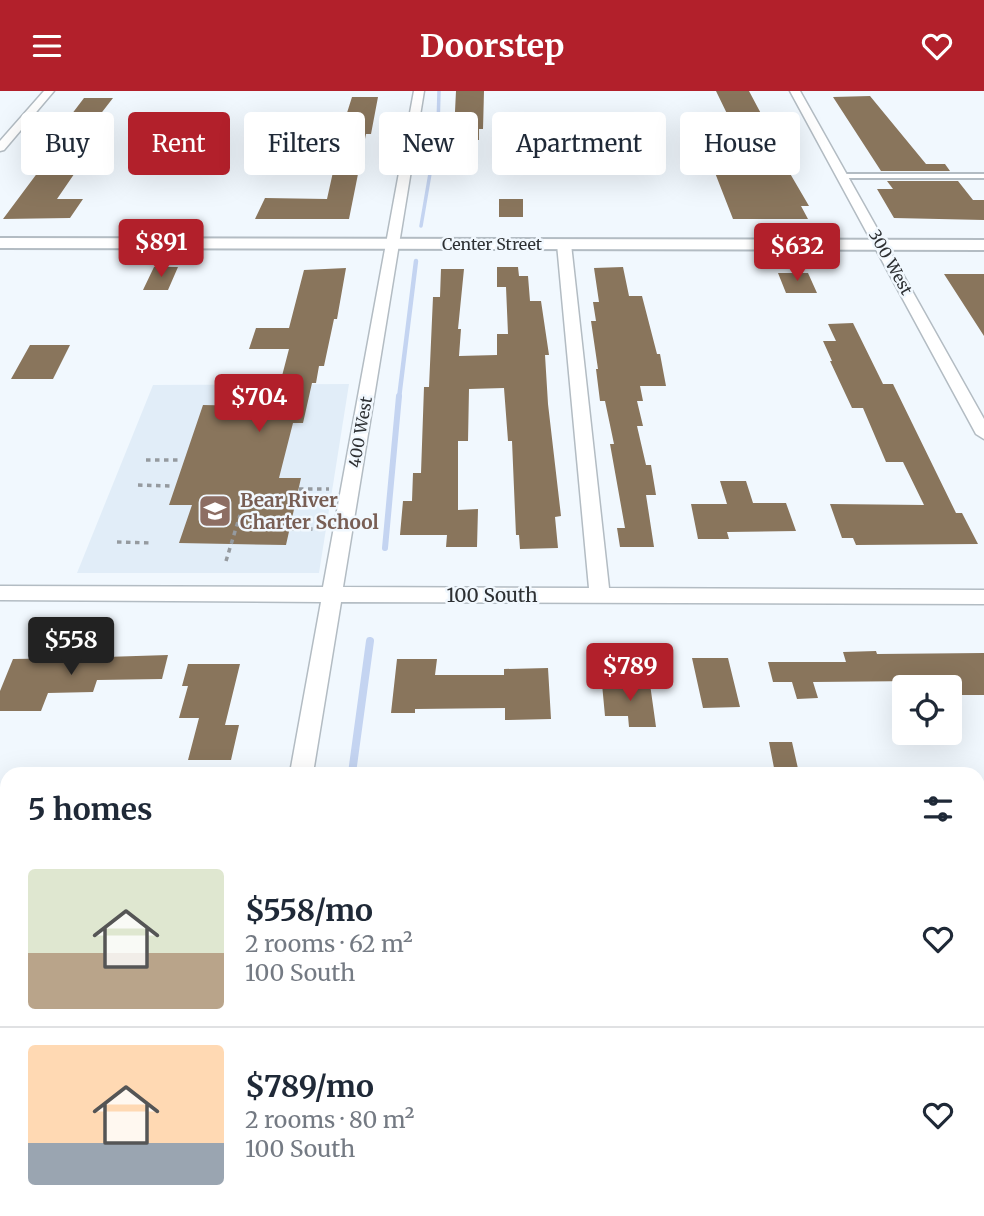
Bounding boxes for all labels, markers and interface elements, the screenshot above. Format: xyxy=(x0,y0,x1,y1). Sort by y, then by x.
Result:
text: Doorstep xyxy=(420,26,564,66)
icon: menu xyxy=(28,27,66,65)
icon: heart xyxy=(918,27,956,65)
chip: Buy xyxy=(21,112,114,175)
chip: Rent xyxy=(128,112,230,175)
chip: Filters xyxy=(244,112,365,175)
chip: New xyxy=(379,112,478,175)
chip: Apartment xyxy=(492,112,666,175)
chip: House xyxy=(680,112,800,175)
pin: $891 xyxy=(120,219,202,279)
pin: $632 xyxy=(756,223,838,283)
street label: 300 West xyxy=(865,226,917,299)
text: $891 xyxy=(135,227,187,256)
text: $632 xyxy=(770,231,824,260)
street label: Center Street xyxy=(442,234,543,254)
pin: $704 xyxy=(218,375,300,434)
text: $704 xyxy=(231,382,287,411)
street label: 400 West xyxy=(344,394,376,469)
place label: Bear River Charter School xyxy=(240,488,379,534)
school or university icon: Bear River Charter School xyxy=(196,492,234,530)
street label: 100 South xyxy=(446,583,538,607)
pin: $558 xyxy=(30,617,112,677)
text: $558 xyxy=(44,625,98,654)
pin: $789 xyxy=(589,643,671,703)
text: $789 xyxy=(602,651,658,680)
map controls xyxy=(892,675,962,745)
button: locate xyxy=(892,675,962,745)
text: 5 homes xyxy=(28,790,153,828)
icon: filters xyxy=(919,790,957,828)
text: $558/mo xyxy=(245,891,373,929)
icon: home xyxy=(84,897,168,981)
icon: heart xyxy=(919,920,957,958)
text: 2 rooms · 62 m² xyxy=(245,929,413,958)
text: 100 South xyxy=(245,958,355,987)
text: $789/mo xyxy=(245,1067,374,1105)
icon: home xyxy=(84,1073,168,1157)
icon: heart xyxy=(919,1096,957,1134)
text: 2 rooms · 80 m² xyxy=(245,1105,414,1134)
text: 100 South xyxy=(245,1134,355,1163)

